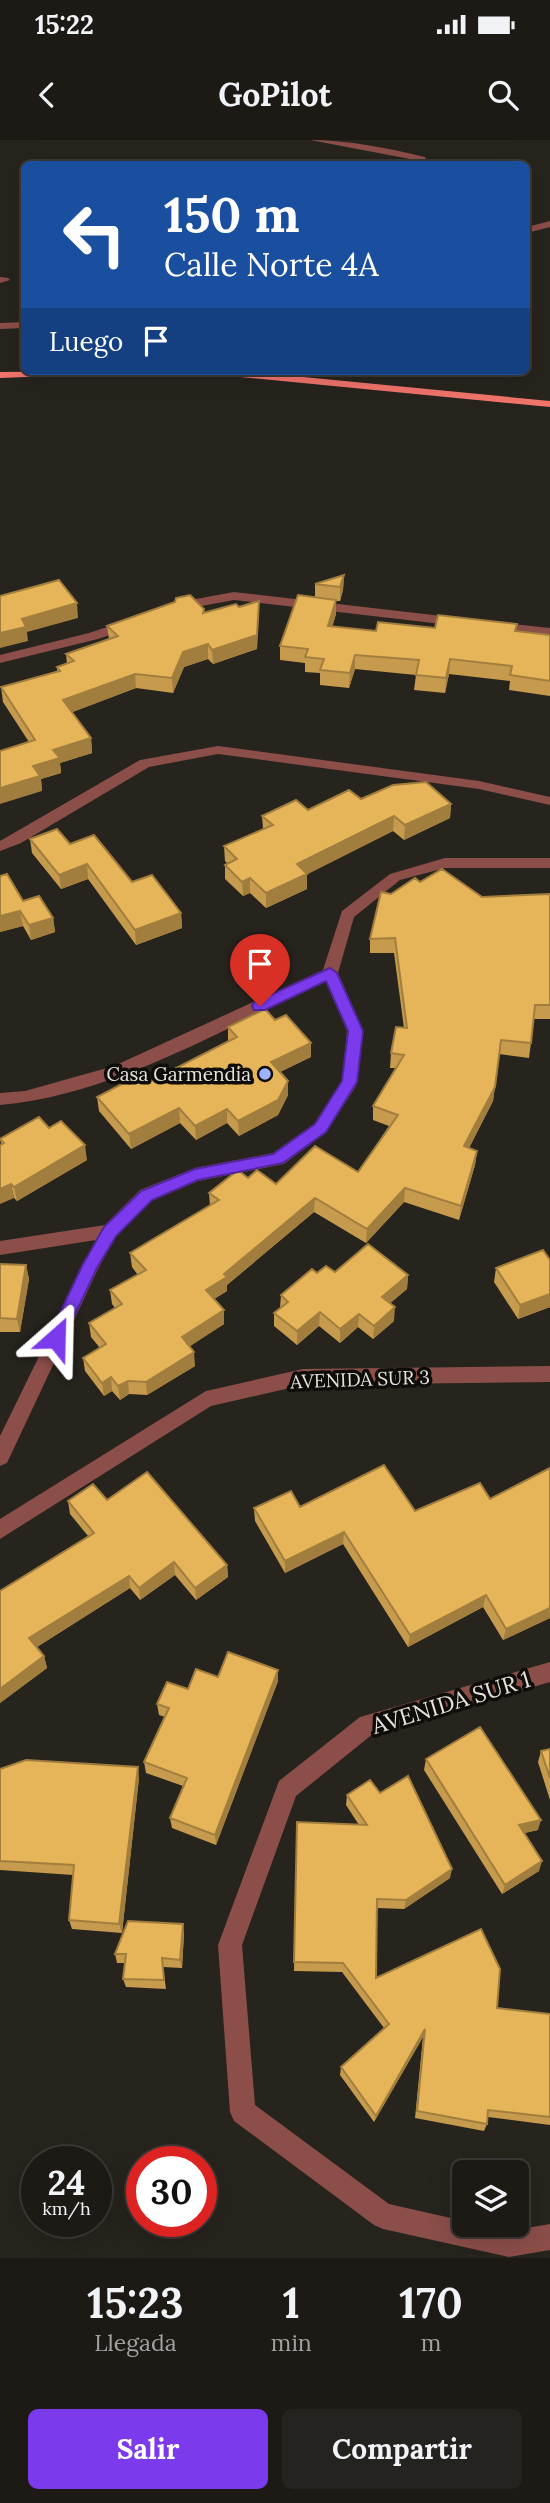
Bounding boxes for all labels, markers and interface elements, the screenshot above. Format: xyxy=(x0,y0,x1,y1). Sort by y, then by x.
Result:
text: 15:22 xyxy=(35,8,94,41)
text: GoPilot xyxy=(218,74,332,115)
icon: back xyxy=(28,76,66,114)
icon: search xyxy=(484,76,522,114)
text: 150 m xyxy=(164,183,300,245)
icon: left xyxy=(49,189,140,280)
text: Calle Norte 4A xyxy=(164,244,378,285)
icon: arrive xyxy=(137,322,175,360)
text: Luego xyxy=(49,325,123,358)
pin xyxy=(230,934,290,1006)
icon: arrive xyxy=(241,945,279,983)
place label: Casa Garmendia xyxy=(107,1062,251,1086)
marker: Casa Garmendia xyxy=(257,1066,273,1082)
position arrow xyxy=(19,1301,93,1375)
street label: AVENIDA SUR 3 xyxy=(289,1365,430,1393)
street label: AVENIDA SUR 1 xyxy=(367,1664,534,1740)
speed limit sign: 30 xyxy=(126,2146,217,2237)
text: 24 xyxy=(48,2160,85,2205)
map controls xyxy=(452,2160,529,2237)
button: layers xyxy=(452,2160,529,2237)
text: km/h xyxy=(42,2197,91,2220)
text: 15:23 xyxy=(87,2276,183,2330)
text: 1 xyxy=(283,2276,300,2330)
text: 170 xyxy=(399,2276,463,2330)
text: Llegada xyxy=(94,2328,177,2357)
text: min xyxy=(271,2328,312,2357)
text: m xyxy=(421,2328,441,2357)
button: Salir xyxy=(28,2409,268,2489)
button: Compartir xyxy=(282,2409,522,2489)

